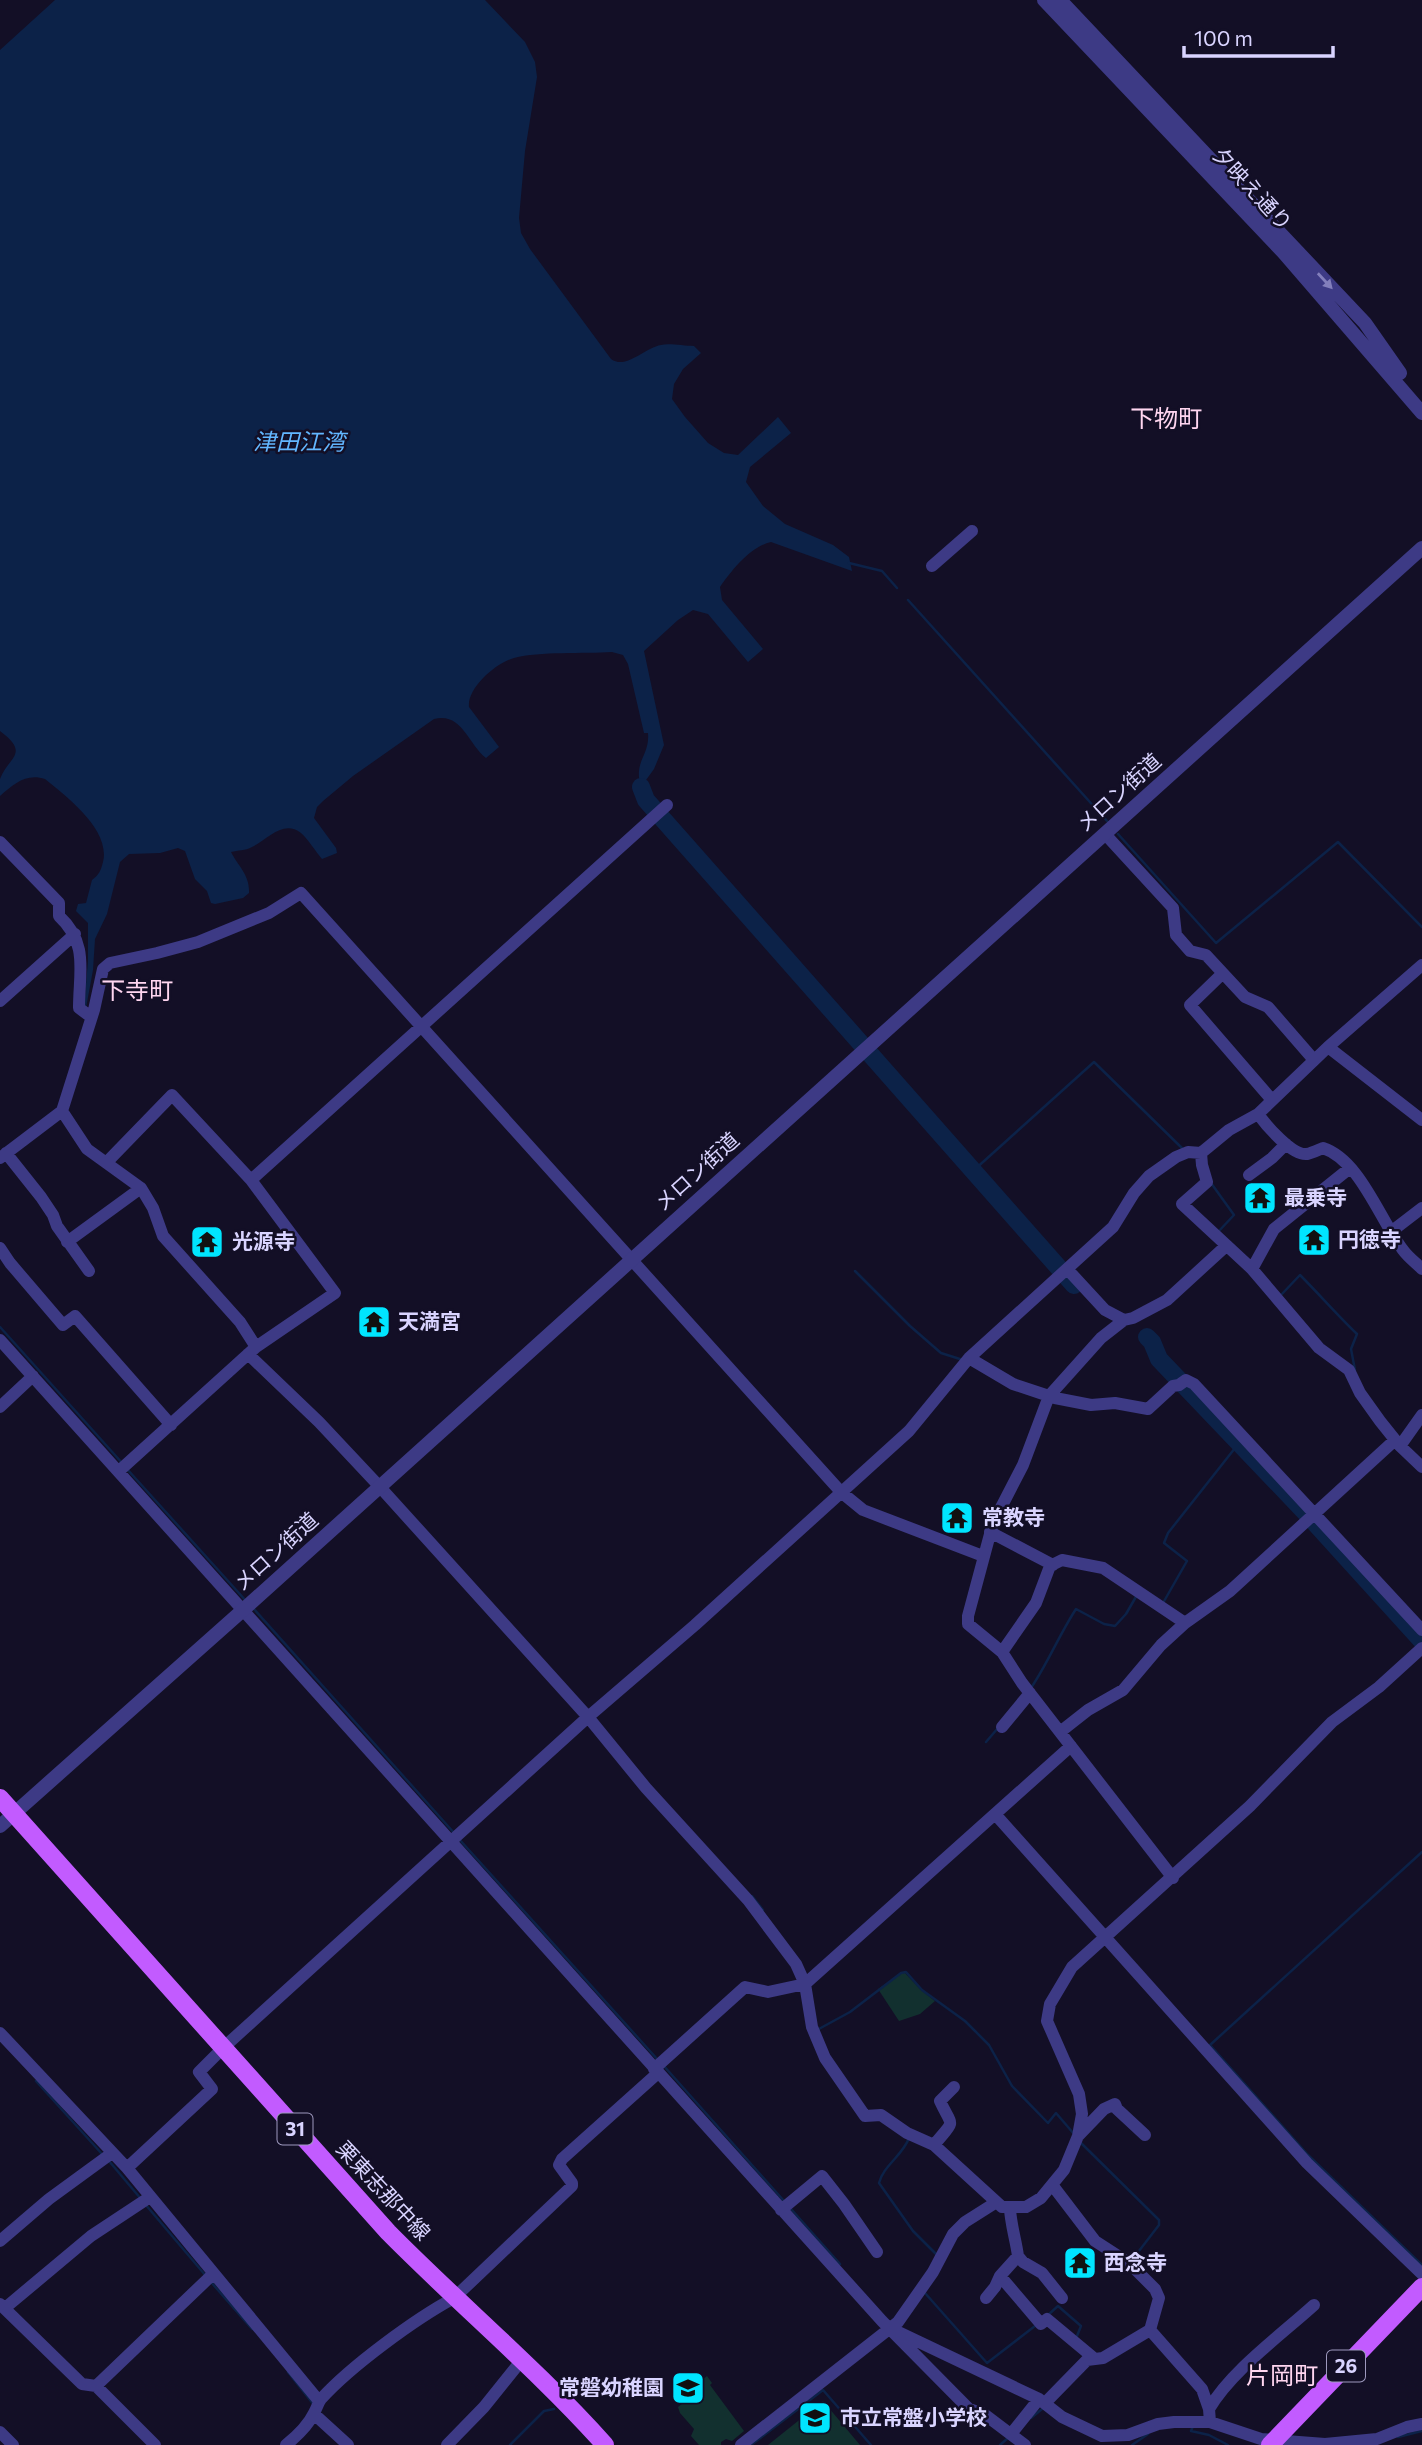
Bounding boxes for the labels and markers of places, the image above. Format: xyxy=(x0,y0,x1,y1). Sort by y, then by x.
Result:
temple icon: 最乗寺 xyxy=(1241,1179,1279,1217)
place label: 最乗寺 xyxy=(1284,1184,1347,1209)
temple icon: 円徳寺 xyxy=(1295,1221,1333,1259)
temple icon: 光源寺 xyxy=(188,1223,226,1261)
place label: 円徳寺 xyxy=(1338,1226,1401,1251)
place label: 光源寺 xyxy=(232,1228,295,1253)
temple icon: 天満宮 xyxy=(355,1303,393,1341)
place label: 天満宮 xyxy=(398,1308,461,1333)
temple icon: 常教寺 xyxy=(938,1499,976,1537)
place label: 常教寺 xyxy=(982,1504,1045,1529)
temple icon: 西念寺 xyxy=(1061,2244,1099,2282)
place label: 西念寺 xyxy=(1104,2249,1167,2274)
school or university icon: 常磐幼稚園 xyxy=(669,2369,707,2407)
place label: 常磐幼稚園 xyxy=(559,2374,664,2399)
school or university icon: 市立常盤小学校 xyxy=(796,2399,834,2437)
place label: 市立常盤小学校 xyxy=(840,2404,987,2429)

